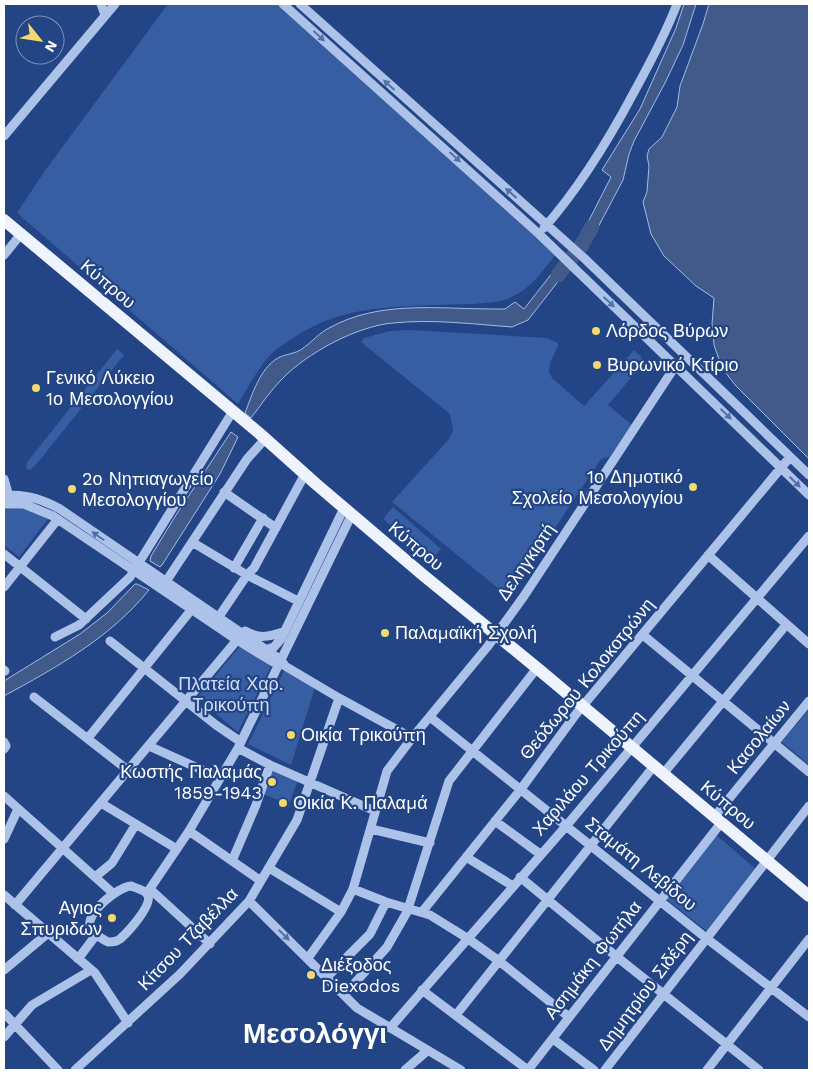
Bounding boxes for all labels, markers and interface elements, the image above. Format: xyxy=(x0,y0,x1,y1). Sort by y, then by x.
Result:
north arrow xyxy=(15,15,65,65)
one-way arrow xyxy=(313,30,325,42)
text: N xyxy=(42,38,61,55)
one-way arrow xyxy=(383,79,396,90)
one-way arrow xyxy=(448,151,460,163)
one-way arrow xyxy=(505,187,517,199)
street label: Κύπρου xyxy=(77,255,140,313)
one-way arrow xyxy=(603,296,615,308)
place label: Λόρδος Βύρων xyxy=(606,320,728,341)
marker: Λόρδος Βύρων xyxy=(590,325,602,337)
place label: Βυρωνικό Κτίριο xyxy=(607,354,738,375)
marker: Βυρωνικό Κτίριο xyxy=(591,359,603,371)
place label: Γενικό Λύκειο 1ο Μεσολογγίου xyxy=(46,367,174,409)
marker: Γενικό Λύκειο 1ο Μεσολογγίου xyxy=(30,382,42,394)
one-way arrow xyxy=(720,408,732,420)
place label: 1ο Δημοτικό Σχολείο Μεσολογγίου xyxy=(512,466,683,508)
place label: 2ο Νηπιαγωγείο Μεσολογγίου xyxy=(82,468,213,510)
one-way arrow xyxy=(789,475,801,487)
marker: 1ο Δημοτικό Σχολείο Μεσολογγίου xyxy=(687,481,699,493)
marker: 2ο Νηπιαγωγείο Μεσολογγίου xyxy=(66,483,78,495)
street label: Κύπρου xyxy=(385,517,448,575)
street label: Δεληγκιρτή xyxy=(492,519,559,604)
one-way arrow xyxy=(92,531,105,541)
street label: Θεόδωρου Κολοκοτρώνη xyxy=(515,594,658,764)
place label: Παλαμαϊκή Σχολή xyxy=(395,622,537,643)
marker: Παλαμαϊκή Σχολή xyxy=(379,627,391,639)
park label: Πλατεία Χαρ. Τρικούπη xyxy=(178,673,284,715)
street label: Κασολαίων xyxy=(722,695,795,778)
street label: Χαριλάου Τρικούπη xyxy=(528,706,648,840)
place label: Οικία Τρικούπη xyxy=(301,724,426,745)
marker: Οικία Τρικούπη xyxy=(285,729,297,741)
place label: Κωστής Παλαμάς 1859-1943 xyxy=(120,761,262,803)
marker: Κωστής Παλαμάς 1859-1943 xyxy=(266,776,278,788)
street label: Κύπρου xyxy=(697,776,760,834)
place label: Οικία Κ. Παλαμά xyxy=(293,792,428,813)
marker: Οικία Κ. Παλαμά xyxy=(277,797,289,809)
street label: Σταμάτη Λεβίδου xyxy=(582,812,701,915)
street label: Κίτσου Τζαβέλλα xyxy=(133,883,242,994)
street label: Ασημάκη Φωτήλα xyxy=(540,896,645,1023)
place label: Αγιος Σπυριδων xyxy=(20,897,102,939)
marker: Αγιος Σπυριδων xyxy=(106,912,118,924)
street label: Δημητρίου Σιδέρη xyxy=(593,927,696,1055)
one-way arrow xyxy=(278,929,290,941)
place label: Διέξοδος Diexodos xyxy=(321,954,400,996)
marker: Διέξοδος Diexodos xyxy=(305,969,317,981)
district label: Μεσολόγγι xyxy=(243,1017,387,1050)

